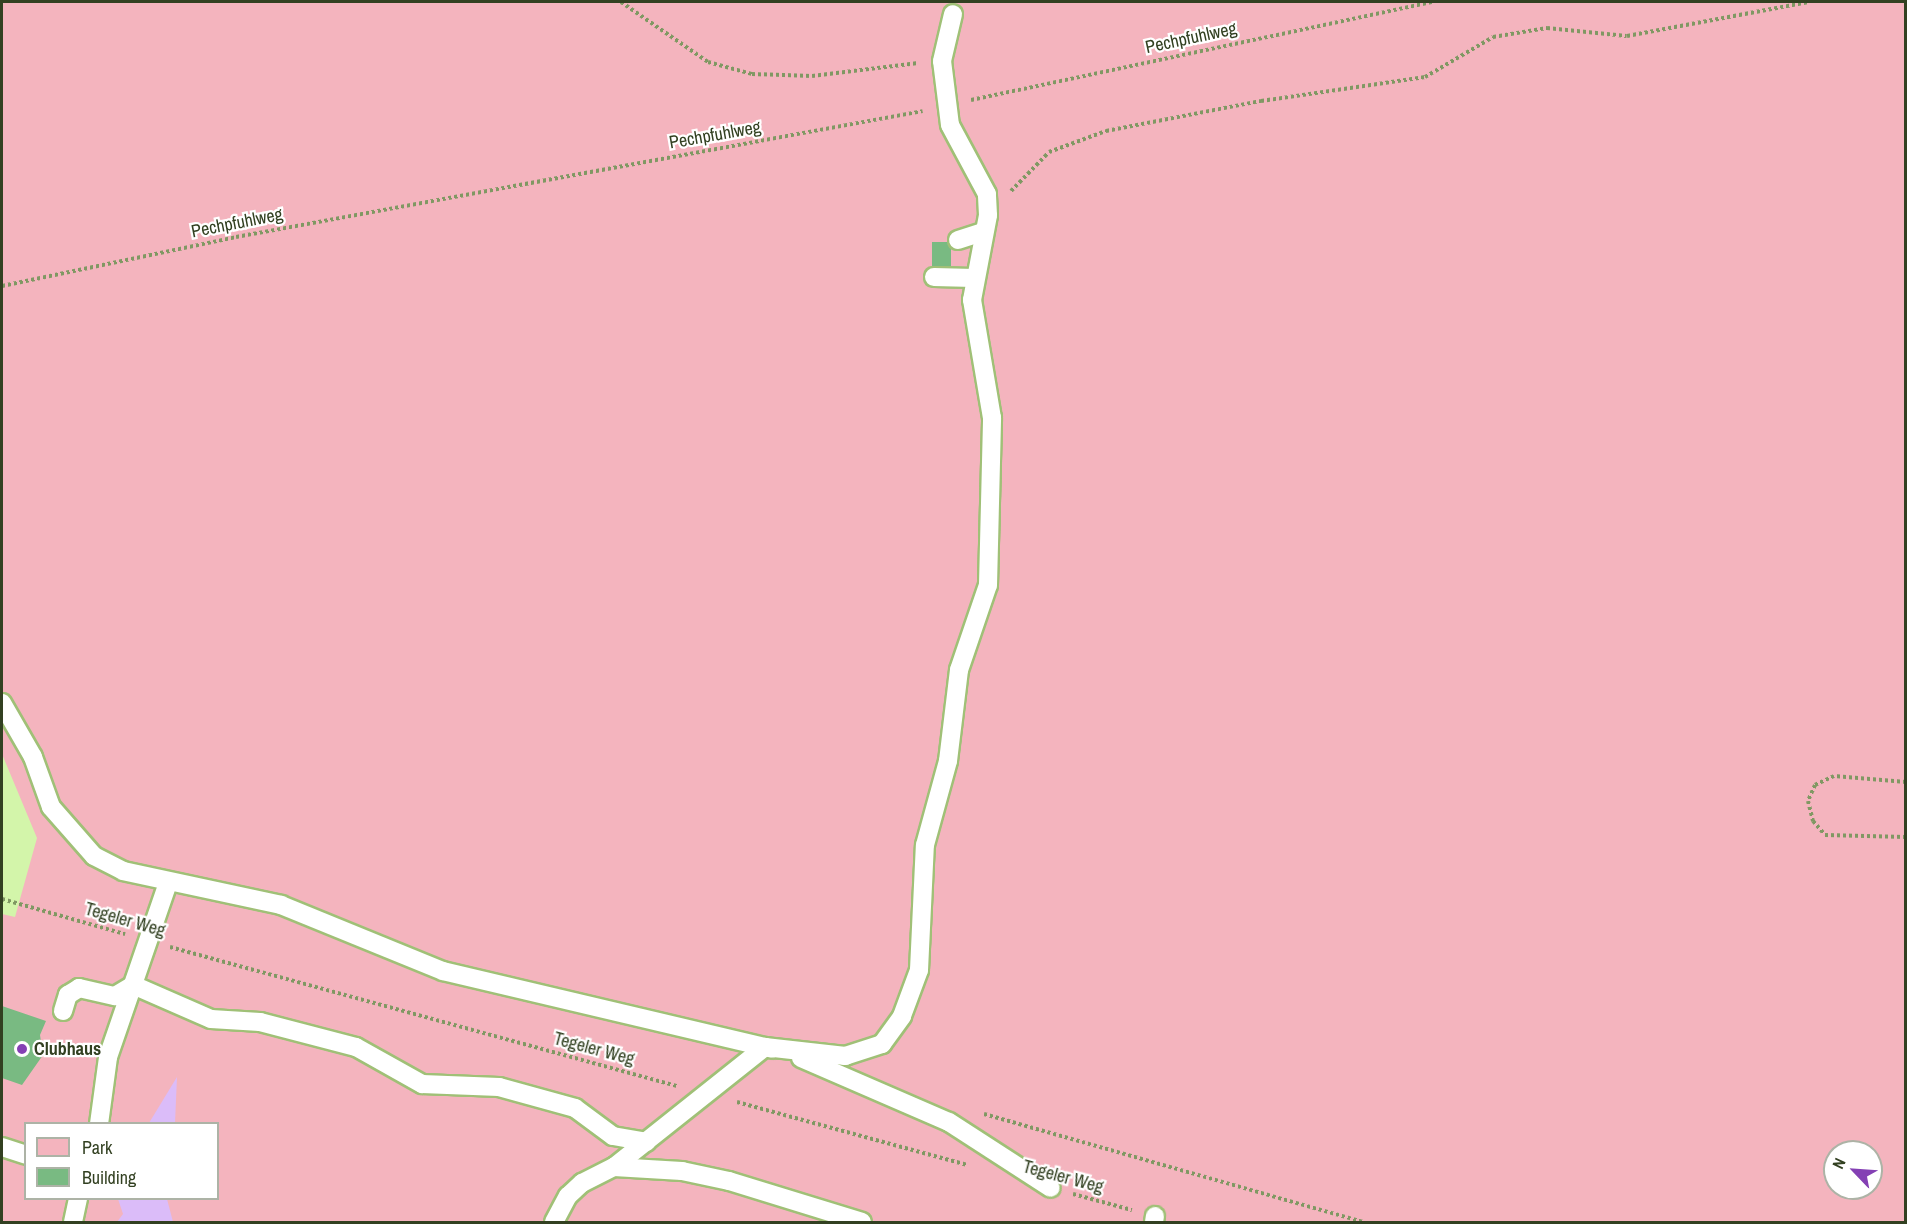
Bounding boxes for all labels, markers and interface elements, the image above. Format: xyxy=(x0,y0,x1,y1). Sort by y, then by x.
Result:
street label: Pechpfuhlweg xyxy=(1143,18,1239,58)
street label: Pechpfuhlweg xyxy=(667,116,763,154)
street label: Pechpfuhlweg xyxy=(189,204,285,242)
street label: Tegeler Weg xyxy=(82,898,168,942)
street label: Tegeler Weg xyxy=(551,1028,637,1070)
place label: Clubhaus xyxy=(34,1038,101,1060)
marker: Clubhaus xyxy=(15,1042,29,1056)
legend xyxy=(24,1122,219,1200)
text: Park xyxy=(82,1135,112,1160)
north arrow xyxy=(1823,1140,1883,1200)
text: N xyxy=(1827,1154,1850,1172)
street label: Tegeler Weg xyxy=(1020,1156,1106,1198)
text: Building xyxy=(82,1165,136,1190)

